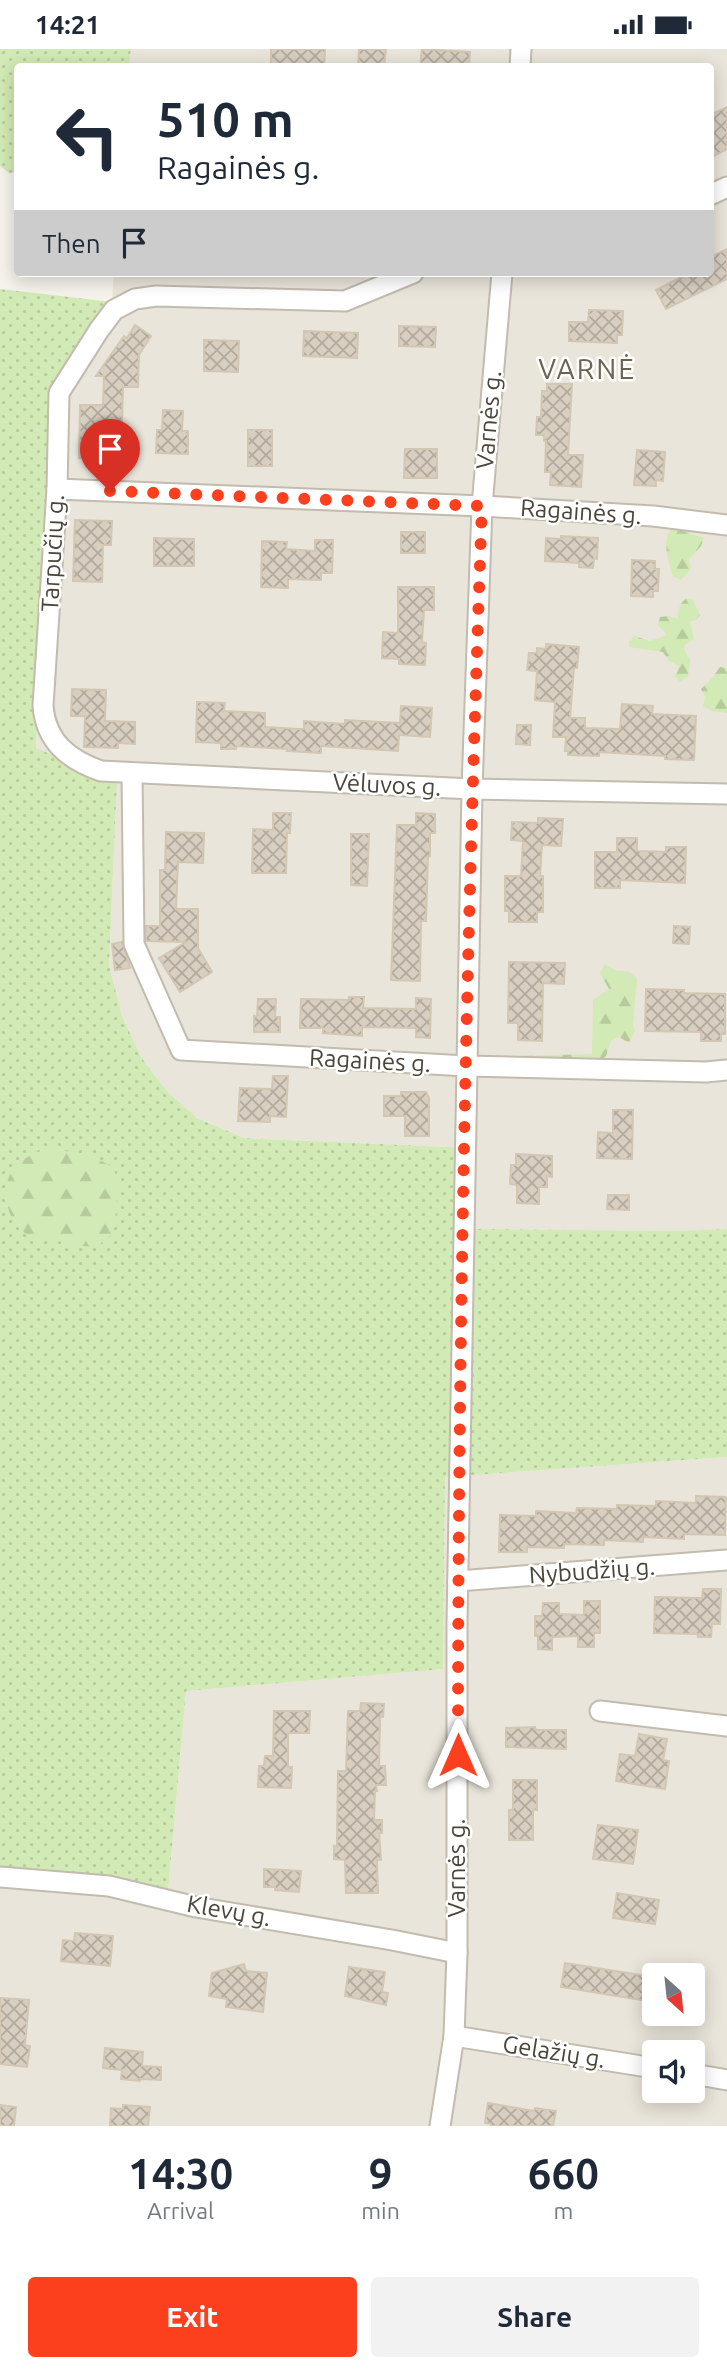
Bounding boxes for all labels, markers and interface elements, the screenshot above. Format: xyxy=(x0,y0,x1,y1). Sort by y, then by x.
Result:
text: 14:21 xyxy=(35,10,100,39)
icon: left xyxy=(42,91,133,182)
text: 510 m xyxy=(157,91,294,146)
text: Ragainės g. xyxy=(157,149,319,185)
icon: arrive xyxy=(115,224,153,262)
text: Then xyxy=(42,229,101,258)
district label: VARNĖ xyxy=(538,353,636,384)
street label: Varnės g. xyxy=(471,370,506,470)
pin xyxy=(80,419,140,491)
icon: arrive xyxy=(91,430,129,468)
street label: Tarpučių g. xyxy=(36,494,69,612)
street label: Ragainės g. xyxy=(519,494,643,529)
street label: Vėluvos g. xyxy=(332,768,442,801)
street label: Ragainės g. xyxy=(309,1044,432,1077)
street label: Nybudžių g. xyxy=(528,1553,656,1588)
position arrow xyxy=(421,1718,495,1792)
street label: Varnės g. xyxy=(443,1819,470,1917)
street label: Klevų g. xyxy=(185,1890,273,1931)
north arrow xyxy=(642,1963,705,2027)
map controls xyxy=(642,1963,705,2103)
street label: Gelažių g. xyxy=(501,2030,607,2073)
button: sound xyxy=(642,2040,705,2103)
text: 14:30 xyxy=(128,2150,233,2197)
text: 9 xyxy=(369,2150,392,2197)
text: 660 xyxy=(528,2150,599,2197)
text: Arrival xyxy=(147,2198,214,2223)
text: min xyxy=(361,2198,400,2223)
text: m xyxy=(553,2198,573,2223)
button: Exit xyxy=(28,2277,357,2357)
button: Share xyxy=(371,2277,699,2357)

